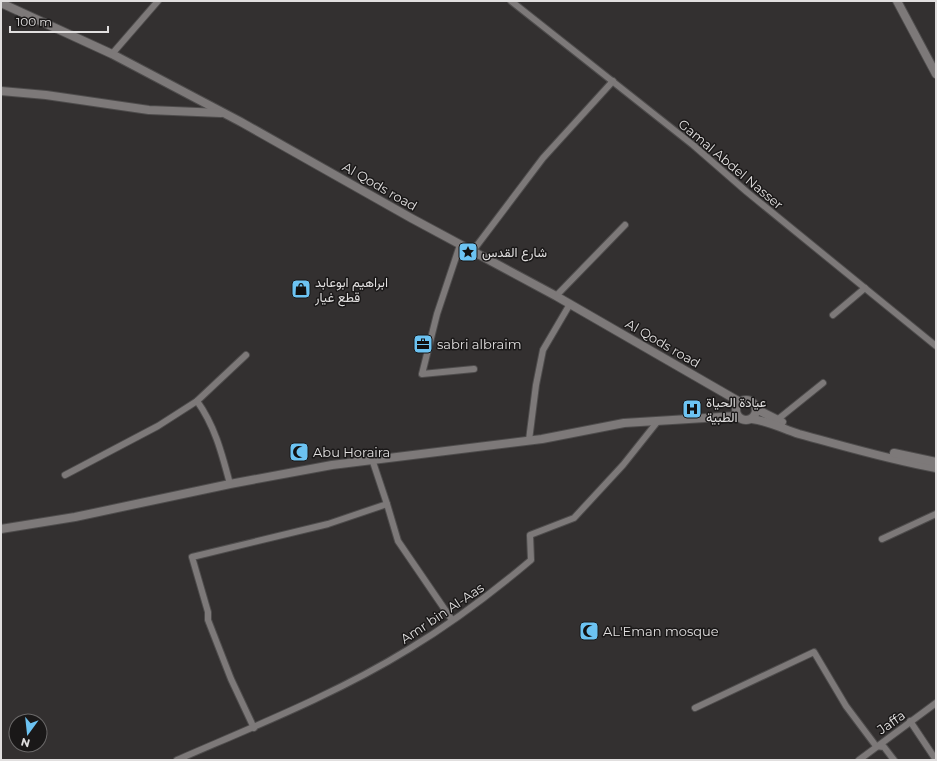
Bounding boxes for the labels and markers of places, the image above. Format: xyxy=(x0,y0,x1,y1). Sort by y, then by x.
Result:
place icon: شارع القدس xyxy=(457,241,479,263)
place label: شارع القدس xyxy=(482,244,547,262)
place label: ابراهيم ابوعابد قطع غيار xyxy=(314,274,388,307)
shop icon: ابراهيم ابوعابد قطع غيار xyxy=(290,278,312,300)
office icon: sabri albraim xyxy=(412,333,434,355)
place label: sabri albraim xyxy=(437,336,521,352)
place label: عيادة الحياة الطبية xyxy=(706,394,767,425)
hospital icon: عيادة الحياة الطبية xyxy=(681,398,703,420)
mosque icon: Abu Horaira xyxy=(288,441,310,463)
place label: Abu Horaira xyxy=(313,444,390,460)
mosque icon: AL'Eman mosque xyxy=(578,620,600,642)
place label: AL'Eman mosque xyxy=(603,623,719,639)

